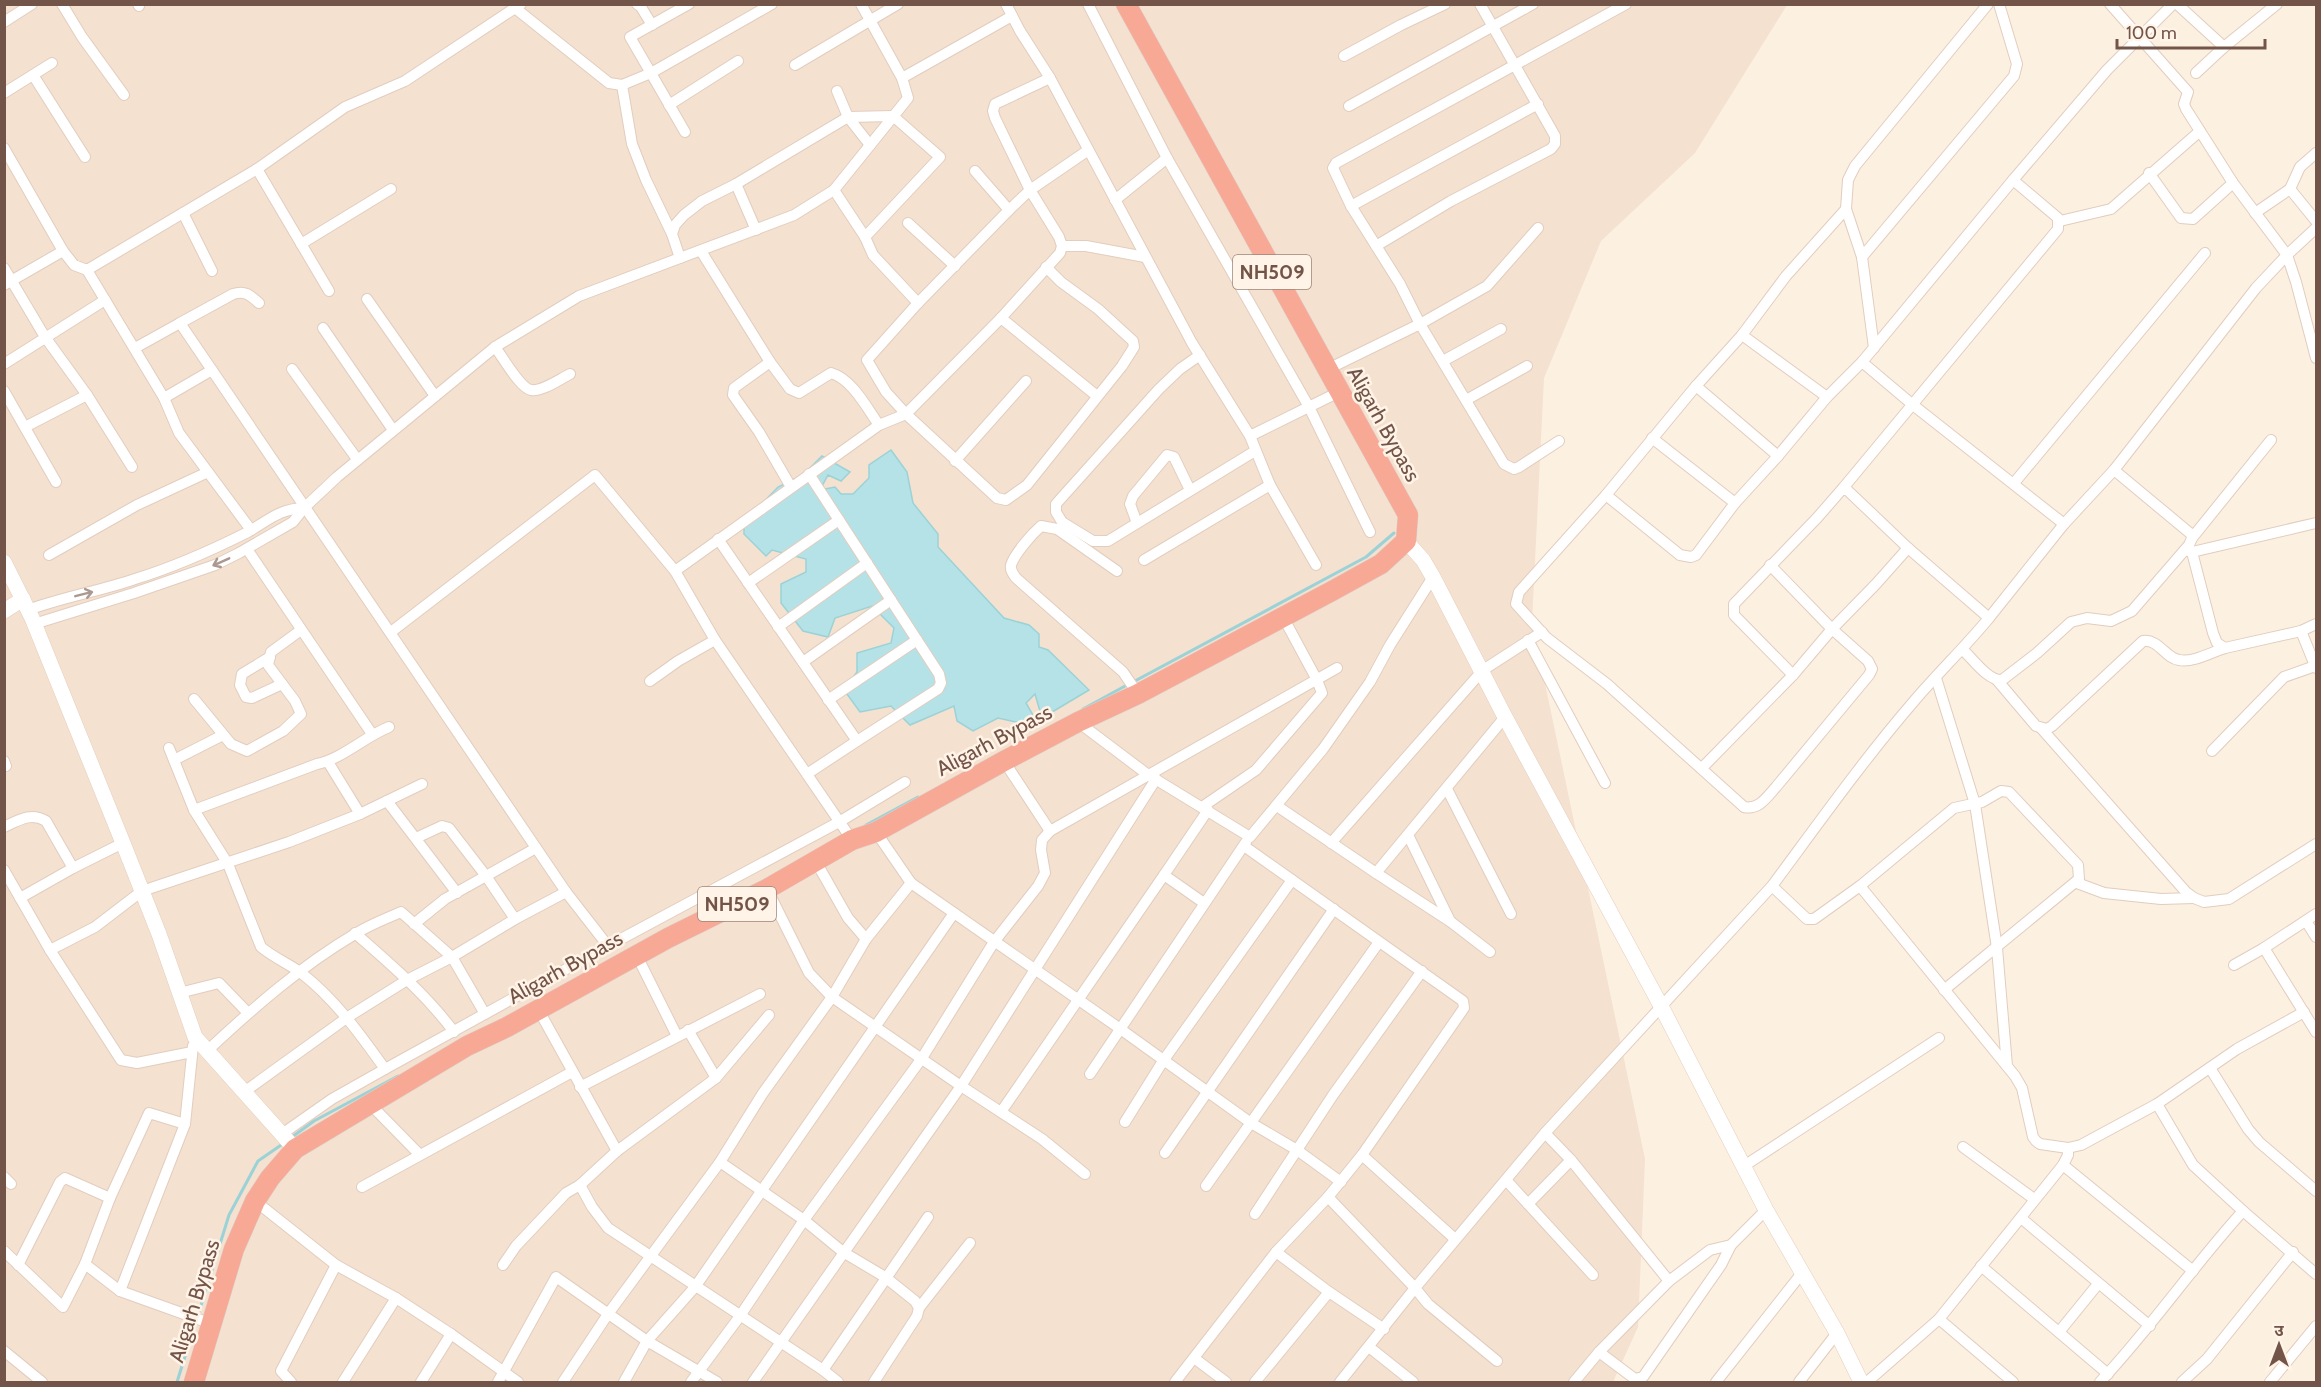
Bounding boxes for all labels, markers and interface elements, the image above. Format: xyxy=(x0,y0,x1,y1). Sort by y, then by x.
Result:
scale bar xyxy=(2117,12,2266,50)
text: 100 m xyxy=(2126,22,2177,44)
road number: NH509 xyxy=(1233,255,1311,289)
street label: Aligarh Bypass xyxy=(1342,362,1426,486)
one-way arrow xyxy=(212,557,230,568)
one-way arrow xyxy=(75,587,94,599)
street label: Aligarh Bypass xyxy=(932,699,1056,781)
road number: NH509 xyxy=(698,887,776,921)
street label: Aligarh Bypass xyxy=(503,925,627,1009)
street label: Aligarh Bypass xyxy=(163,1236,225,1366)
north arrow xyxy=(2249,1315,2309,1375)
text: उ xyxy=(2274,1321,2284,1340)

